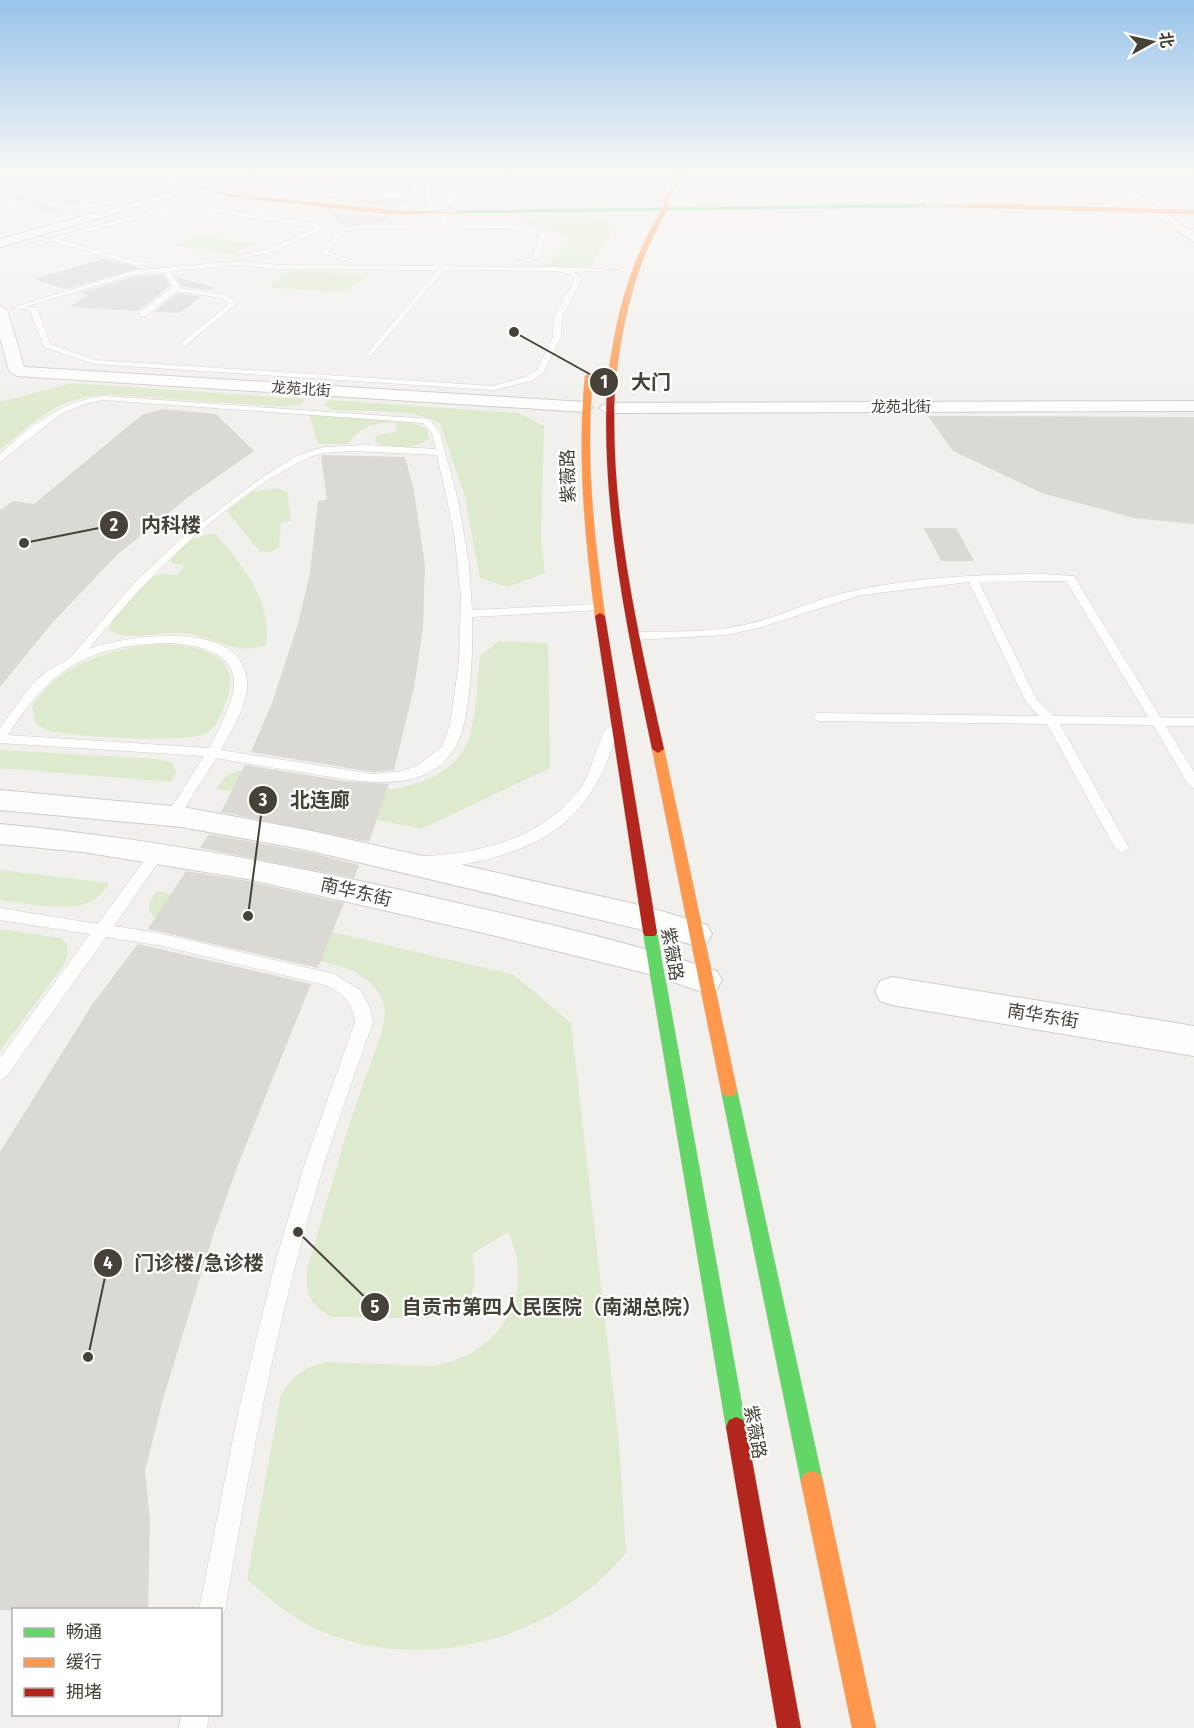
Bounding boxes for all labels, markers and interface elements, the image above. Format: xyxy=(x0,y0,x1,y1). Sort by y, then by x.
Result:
north arrow xyxy=(1122,12,1182,72)
text: 北 xyxy=(1156,31,1177,49)
callout: 大门 xyxy=(589,363,683,401)
text: 大门 xyxy=(631,370,671,394)
text: 1 xyxy=(600,371,608,393)
street label: 龙苑北街 xyxy=(270,378,332,400)
street label: 龙苑北街 xyxy=(871,398,931,416)
street label: 紫薇路 xyxy=(557,449,579,503)
callout: 内科楼 xyxy=(99,506,213,544)
text: 内科楼 xyxy=(141,513,201,537)
text: 2 xyxy=(109,514,118,536)
callout: 北连廊 xyxy=(248,781,362,819)
text: 北连廊 xyxy=(290,788,350,812)
text: 3 xyxy=(258,789,268,811)
street label: 南华东街 xyxy=(318,873,394,911)
street label: 紫薇路 xyxy=(656,926,688,982)
street label: 南华东街 xyxy=(1006,1000,1080,1032)
callout: 门诊楼/急诊楼 xyxy=(93,1244,276,1282)
text: 门诊楼/急诊楼 xyxy=(134,1251,264,1275)
text: 4 xyxy=(103,1252,113,1274)
callout: 自贡市第四人民医院（南湖总院） xyxy=(360,1288,714,1326)
text: 自贡市第四人民医院（南湖总院） xyxy=(402,1295,702,1319)
text: 5 xyxy=(371,1296,380,1318)
street label: 紫薇路 xyxy=(739,1404,771,1460)
legend xyxy=(12,1608,222,1716)
text: 畅通 xyxy=(66,1621,102,1643)
text: 缓行 xyxy=(66,1651,102,1673)
text: 拥堵 xyxy=(66,1681,102,1703)

